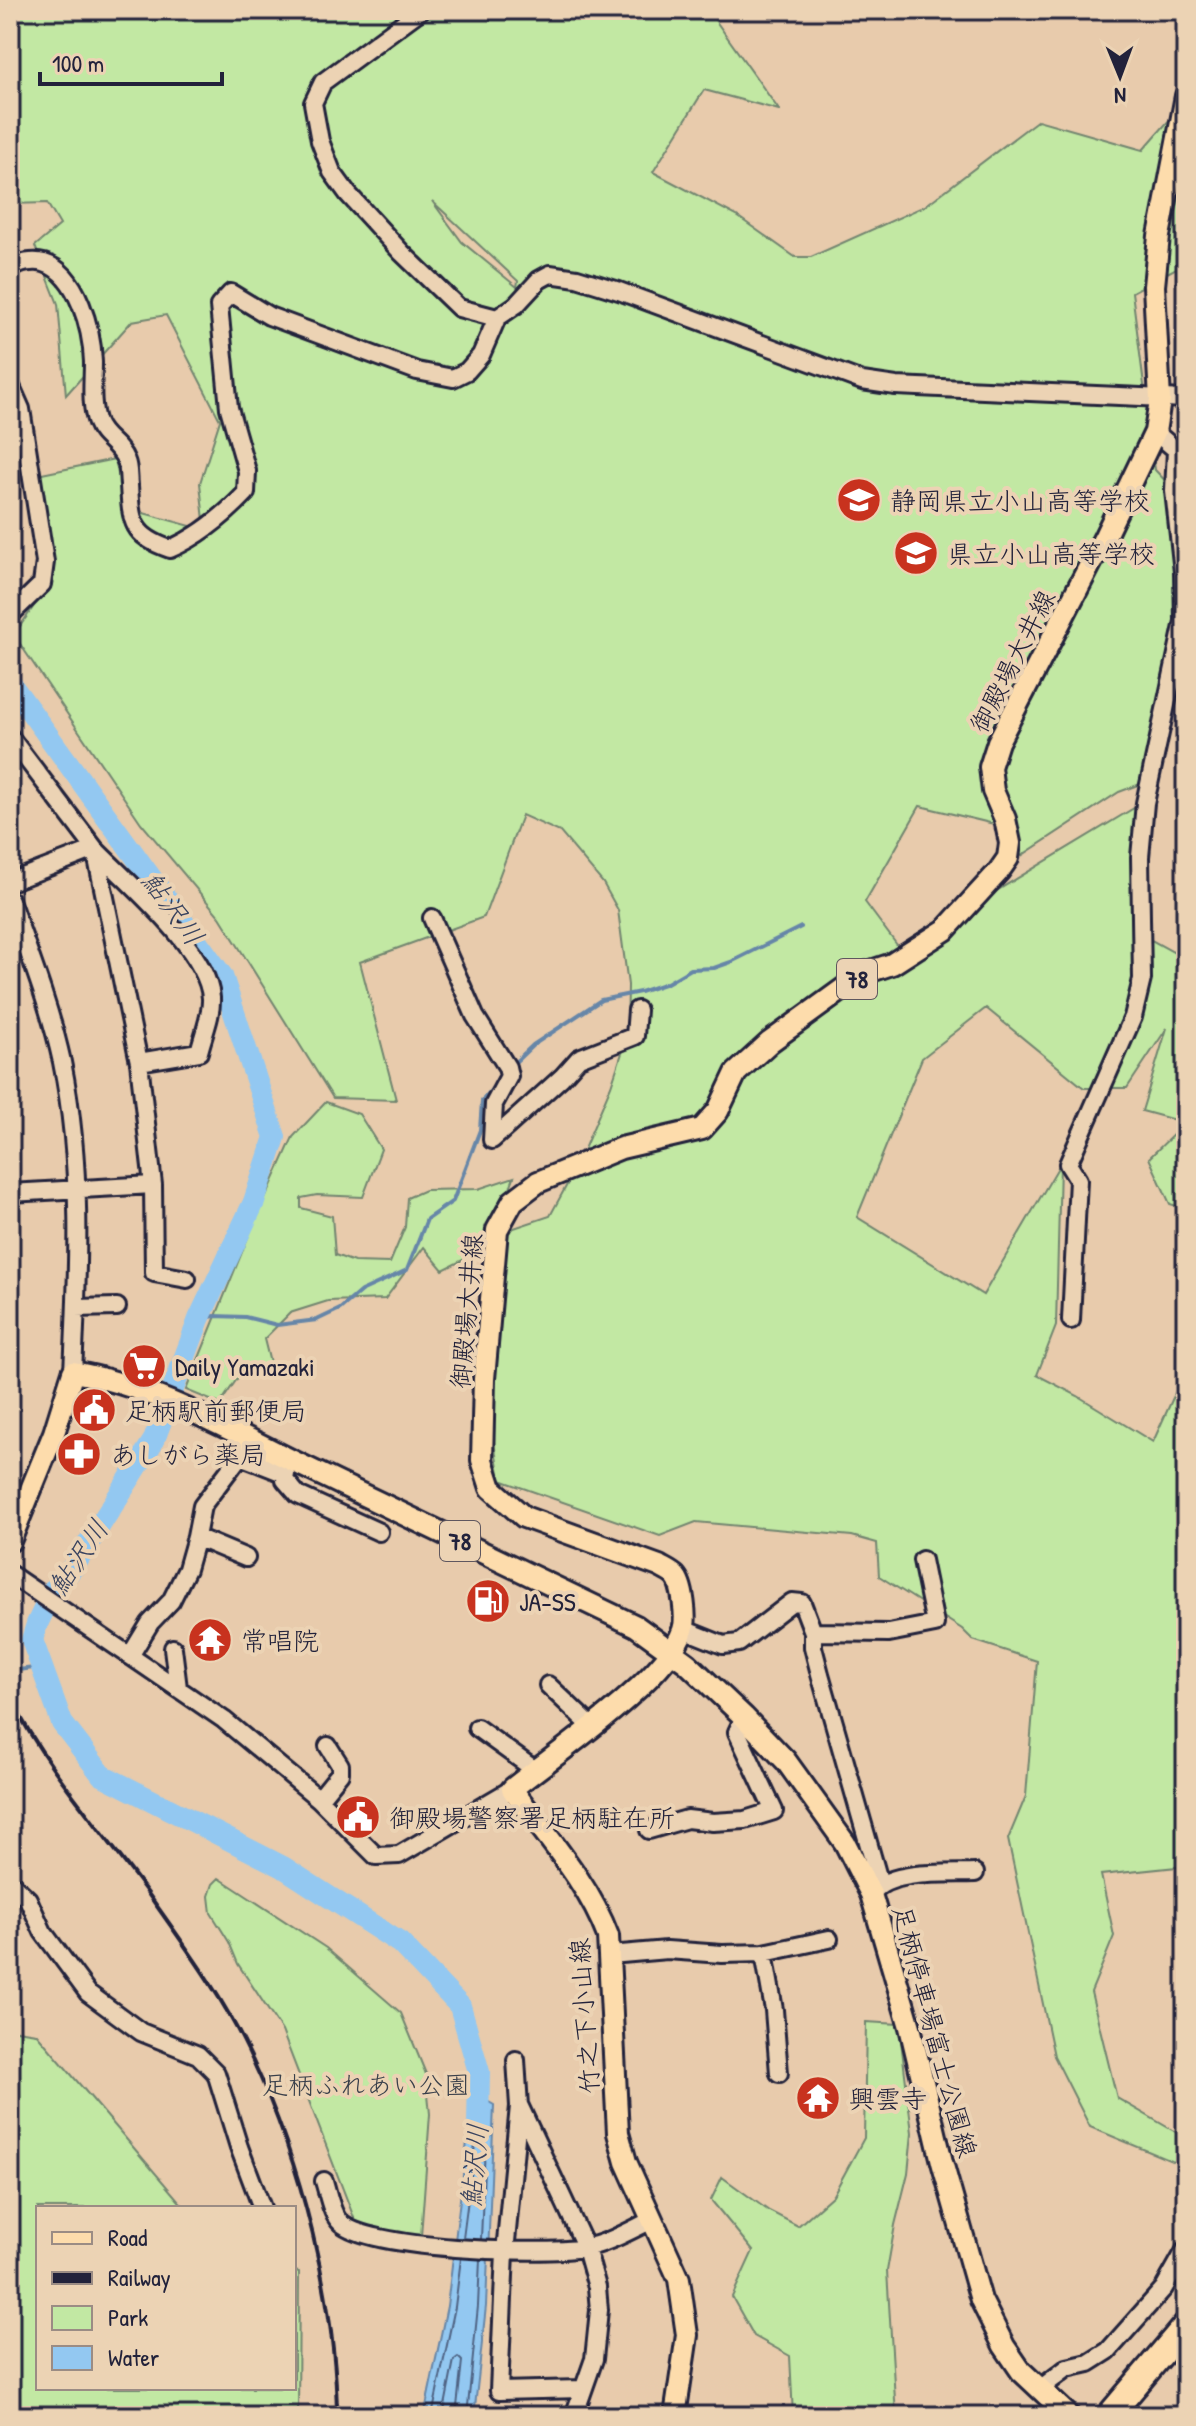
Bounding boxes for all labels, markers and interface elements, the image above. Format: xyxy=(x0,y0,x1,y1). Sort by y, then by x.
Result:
scale bar xyxy=(40,36,222,86)
north arrow xyxy=(1080,36,1160,116)
text: 100 m xyxy=(52,47,104,79)
text: N xyxy=(1114,81,1126,111)
school or university icon: 静岡県立小山高等学校 xyxy=(835,476,883,524)
place label: 静岡県立小山高等学校 xyxy=(890,483,1150,518)
school or university icon: 県立小山高等学校 xyxy=(892,529,940,577)
place label: 県立小山高等学校 xyxy=(947,536,1155,571)
street label: 御殿場大井線 xyxy=(961,584,1063,738)
water label: 鮎沢川 xyxy=(133,863,213,953)
road number: 78 xyxy=(837,959,877,999)
street label: 御殿場大井線 xyxy=(442,1232,490,1390)
supermarket icon: Daily Yamazaki xyxy=(120,1342,168,1390)
place label: Daily Yamazaki xyxy=(175,1349,315,1384)
public building icon: 足柄駅前郵便局 xyxy=(70,1386,118,1434)
place label: 足柄駅前郵便局 xyxy=(125,1393,307,1428)
pharmacy icon: あしがら薬局 xyxy=(55,1430,103,1478)
place label: あしがら薬局 xyxy=(110,1437,266,1472)
water label: 鮎沢川 xyxy=(39,1512,117,1602)
road number: 78 xyxy=(440,1521,480,1561)
fuel station icon: JA-SS xyxy=(464,1577,512,1625)
place label: JA-SS xyxy=(519,1584,576,1619)
temple icon: 常唱院 xyxy=(186,1616,234,1664)
place label: 常唱院 xyxy=(241,1623,319,1658)
public building icon: 御殿場警察署足柄駐在所 xyxy=(334,1793,382,1841)
place label: 御殿場警察署足柄駐在所 xyxy=(389,1800,675,1835)
street label: 足柄停車場富士公園線 xyxy=(884,1901,986,2161)
street label: 竹之下小山線 xyxy=(561,1937,607,2095)
park label: 足柄ふれあい公園 xyxy=(262,2067,470,2102)
temple icon: 興雲寺 xyxy=(794,2074,842,2122)
place label: 興雲寺 xyxy=(849,2081,927,2116)
water label: 鮎沢川 xyxy=(451,2121,497,2209)
legend xyxy=(36,2206,296,2390)
text: Road xyxy=(108,2221,147,2253)
text: Railway xyxy=(108,2261,171,2293)
text: Park xyxy=(108,2301,148,2333)
text: Water xyxy=(108,2341,159,2373)

